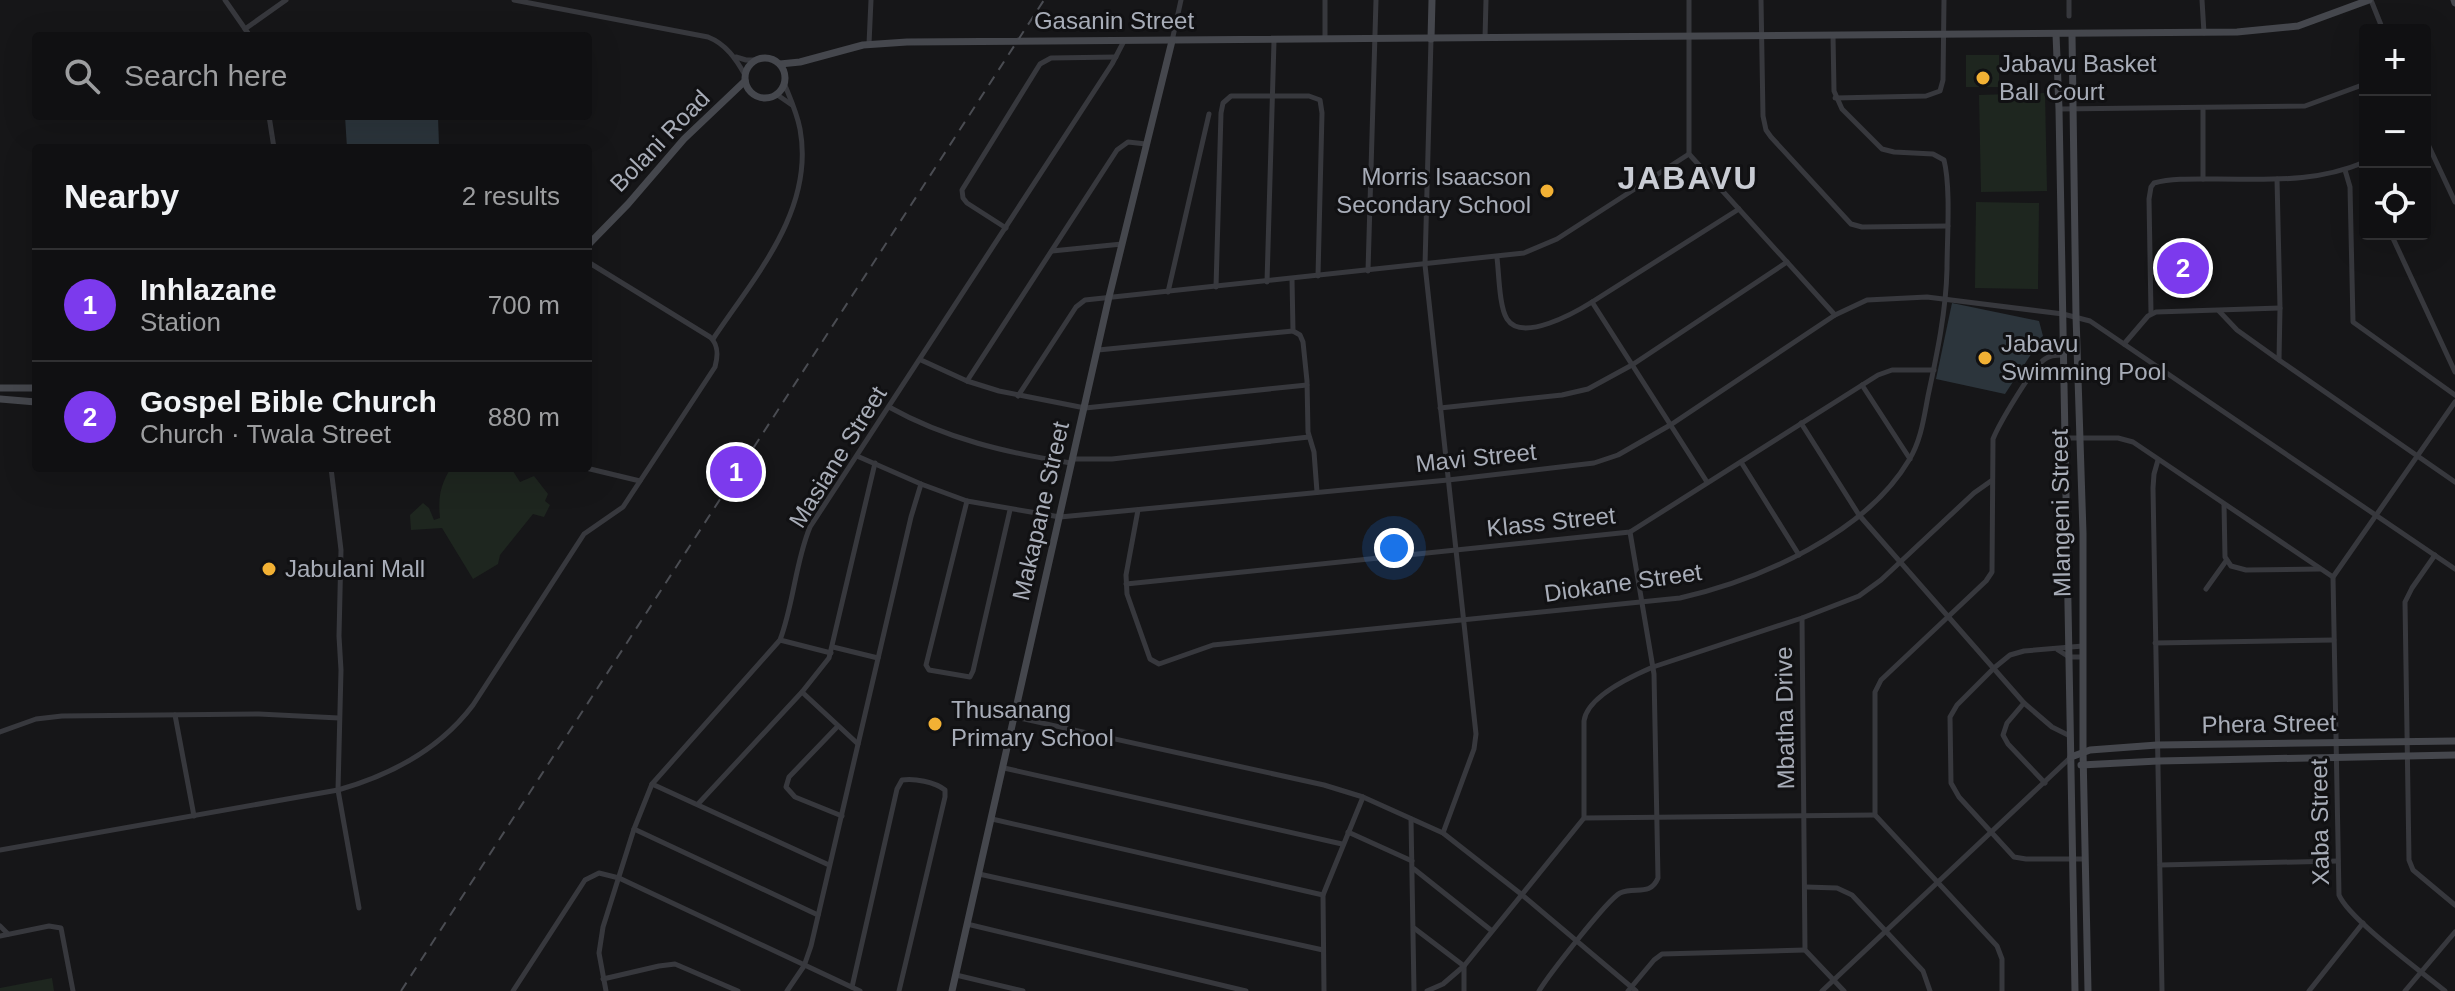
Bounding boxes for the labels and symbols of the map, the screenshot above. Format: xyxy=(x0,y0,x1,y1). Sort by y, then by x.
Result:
street label: Gasanin Street xyxy=(1034,7,1194,34)
place label: Jabavu Basket Ball Court xyxy=(1999,50,2157,105)
marker: Jabavu Basket Ball Court xyxy=(1974,69,1992,87)
street label: Bolani Road xyxy=(605,84,715,197)
district label: JABAVU xyxy=(1617,160,1759,196)
place label: Morris Isaacson Secondary School xyxy=(1336,163,1531,218)
marker: Morris Isaacson Secondary School xyxy=(1538,182,1556,200)
pin: 2 xyxy=(2157,238,2209,298)
place label: Jabavu Swimming Pool xyxy=(2001,330,2166,385)
marker: Jabavu Swimming Pool xyxy=(1976,349,1994,367)
street label: Masiane Street xyxy=(783,381,892,532)
street label: Makapane Street xyxy=(1007,418,1074,603)
street label: Mlangeni Street xyxy=(2046,428,2075,597)
street label: Mavi Street xyxy=(1414,438,1538,477)
pin: 1 xyxy=(710,442,762,502)
street label: Klass Street xyxy=(1485,501,1617,542)
your location xyxy=(1374,528,1414,568)
place label: Jabulani Mall xyxy=(285,555,425,582)
street label: Diokane Street xyxy=(1542,558,1704,607)
marker: Jabulani Mall xyxy=(260,560,278,578)
street label: Mbatha Drive xyxy=(1770,646,1799,790)
place label: Thusanang Primary School xyxy=(951,696,1114,751)
street label: Phera Street xyxy=(2201,709,2337,738)
marker: Thusanang Primary School xyxy=(926,715,944,733)
street label: Xaba Street xyxy=(2305,758,2334,886)

